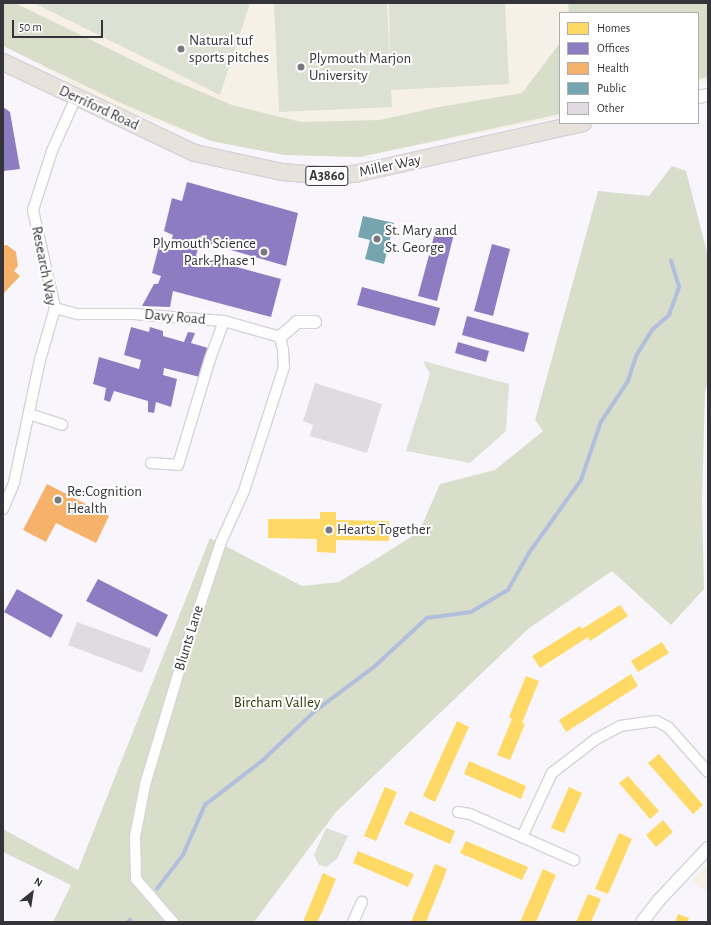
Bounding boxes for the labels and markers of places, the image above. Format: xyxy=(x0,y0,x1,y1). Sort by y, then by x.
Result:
place label: Natural tuf sports pitches xyxy=(189,31,269,66)
marker: Natural tuf sports pitches xyxy=(176,44,186,54)
place label: Plymouth Marjon University xyxy=(309,49,411,84)
marker: Plymouth Marjon University xyxy=(296,62,306,72)
place label: St. Mary and St. George xyxy=(385,221,457,256)
place label: Plymouth Science Park-Phase 1 xyxy=(153,234,256,269)
marker: St. Mary and St. George xyxy=(372,234,382,244)
marker: Plymouth Science Park-Phase 1 xyxy=(259,247,269,257)
place label: Re:Cognition Health xyxy=(67,482,142,517)
marker: Re:Cognition Health xyxy=(52,494,64,506)
place label: Hearts Together xyxy=(337,521,431,539)
marker: Hearts Together xyxy=(324,525,334,535)

